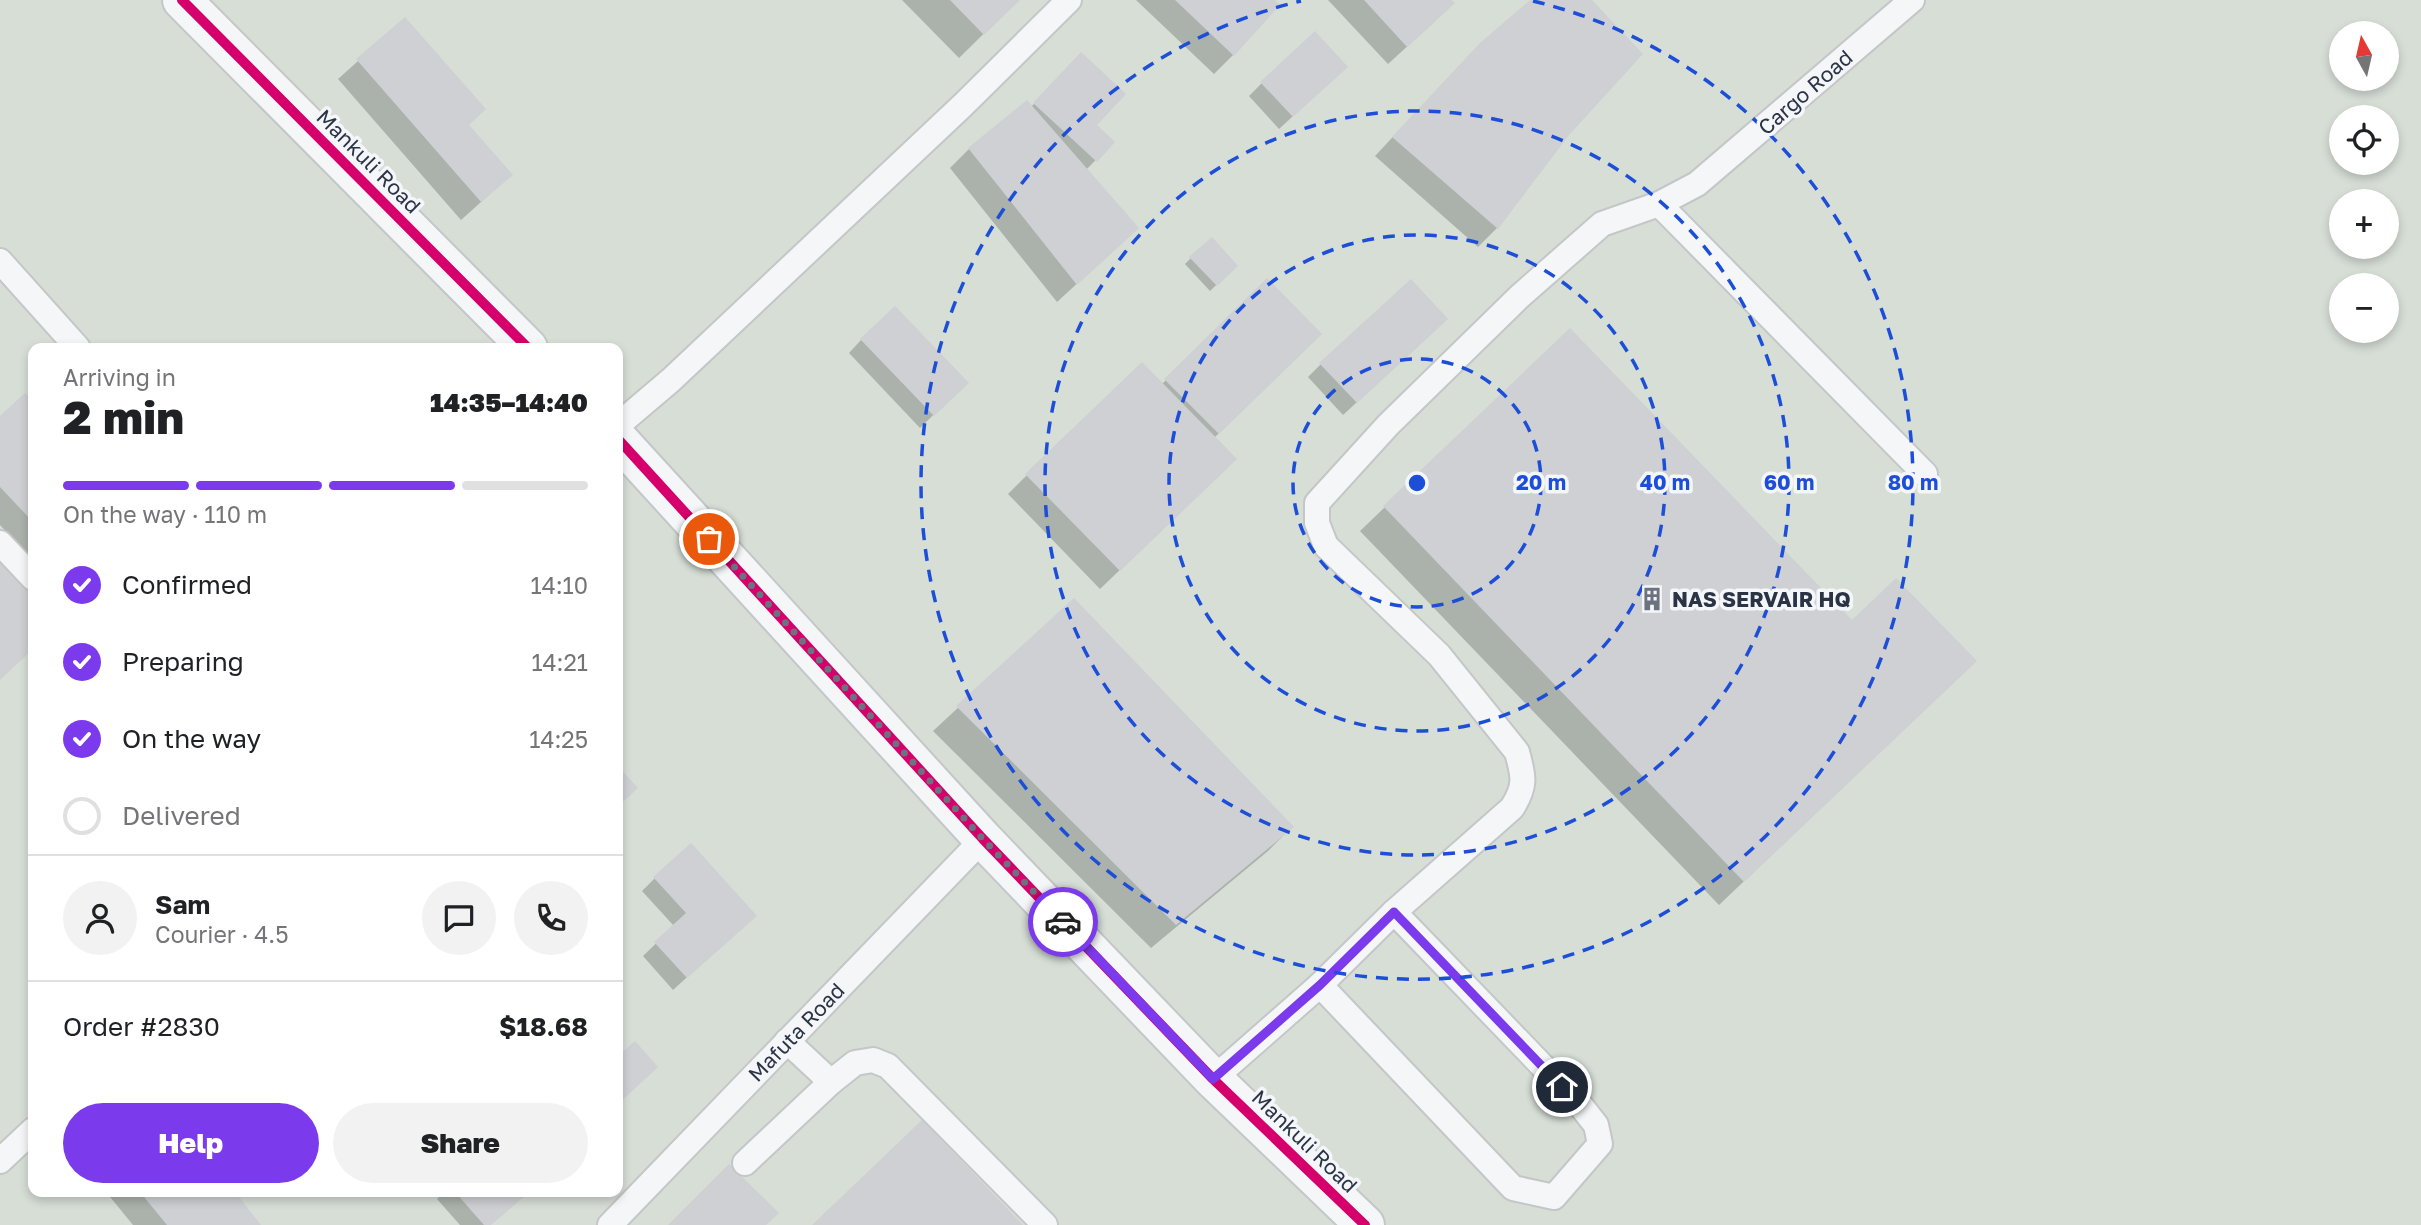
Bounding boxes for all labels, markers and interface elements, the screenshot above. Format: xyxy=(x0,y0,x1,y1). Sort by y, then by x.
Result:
north arrow xyxy=(2329,21,2399,91)
map controls xyxy=(2329,21,2399,343)
street label: Cargo Road xyxy=(1753,44,1857,140)
street label: Mankuli Road xyxy=(312,104,426,218)
button: locate xyxy=(2329,105,2399,175)
button: + xyxy=(2329,189,2399,259)
button: − xyxy=(2329,273,2399,343)
text: Arriving in xyxy=(63,363,176,391)
text: 14:35–14:40 xyxy=(430,387,588,418)
text: 2 min xyxy=(63,389,184,444)
text: 20 m xyxy=(1516,469,1566,495)
text: 40 m xyxy=(1640,469,1690,495)
text: 60 m xyxy=(1764,469,1814,495)
text: 80 m xyxy=(1888,469,1938,495)
centre of rings xyxy=(1405,471,1429,495)
text: On the way · 110 m xyxy=(63,500,267,528)
pin xyxy=(679,509,739,569)
icon: bag xyxy=(690,520,728,558)
icon: check xyxy=(63,566,101,604)
text: Confirmed xyxy=(122,569,252,600)
text: 14:10 xyxy=(531,571,588,599)
building icon: NAS SERVAIR HQ xyxy=(1638,585,1666,613)
place label: NAS SERVAIR HQ xyxy=(1672,586,1851,612)
icon: check xyxy=(63,643,101,681)
text: Preparing xyxy=(122,646,244,677)
text: 14:21 xyxy=(531,648,588,676)
icon: check xyxy=(63,720,101,758)
text: On the way xyxy=(122,723,261,754)
text: 14:25 xyxy=(529,725,588,753)
text: Delivered xyxy=(122,800,241,831)
button: person xyxy=(63,881,137,955)
button: chat xyxy=(422,881,496,955)
button: phone xyxy=(514,881,588,955)
courier xyxy=(1028,887,1098,957)
text: Sam xyxy=(155,889,210,920)
icon: car xyxy=(1044,903,1082,941)
text: Courier · 4.5 xyxy=(155,920,288,948)
street label: Mafuta Road xyxy=(742,977,850,1087)
text: Order #2830 xyxy=(63,1011,220,1042)
text: $18.68 xyxy=(499,1011,588,1042)
pin xyxy=(1532,1057,1592,1117)
icon: home xyxy=(1543,1068,1581,1106)
street label: Mankuli Road xyxy=(1247,1084,1363,1198)
button: Help xyxy=(63,1103,319,1183)
button: Share xyxy=(333,1103,588,1183)

